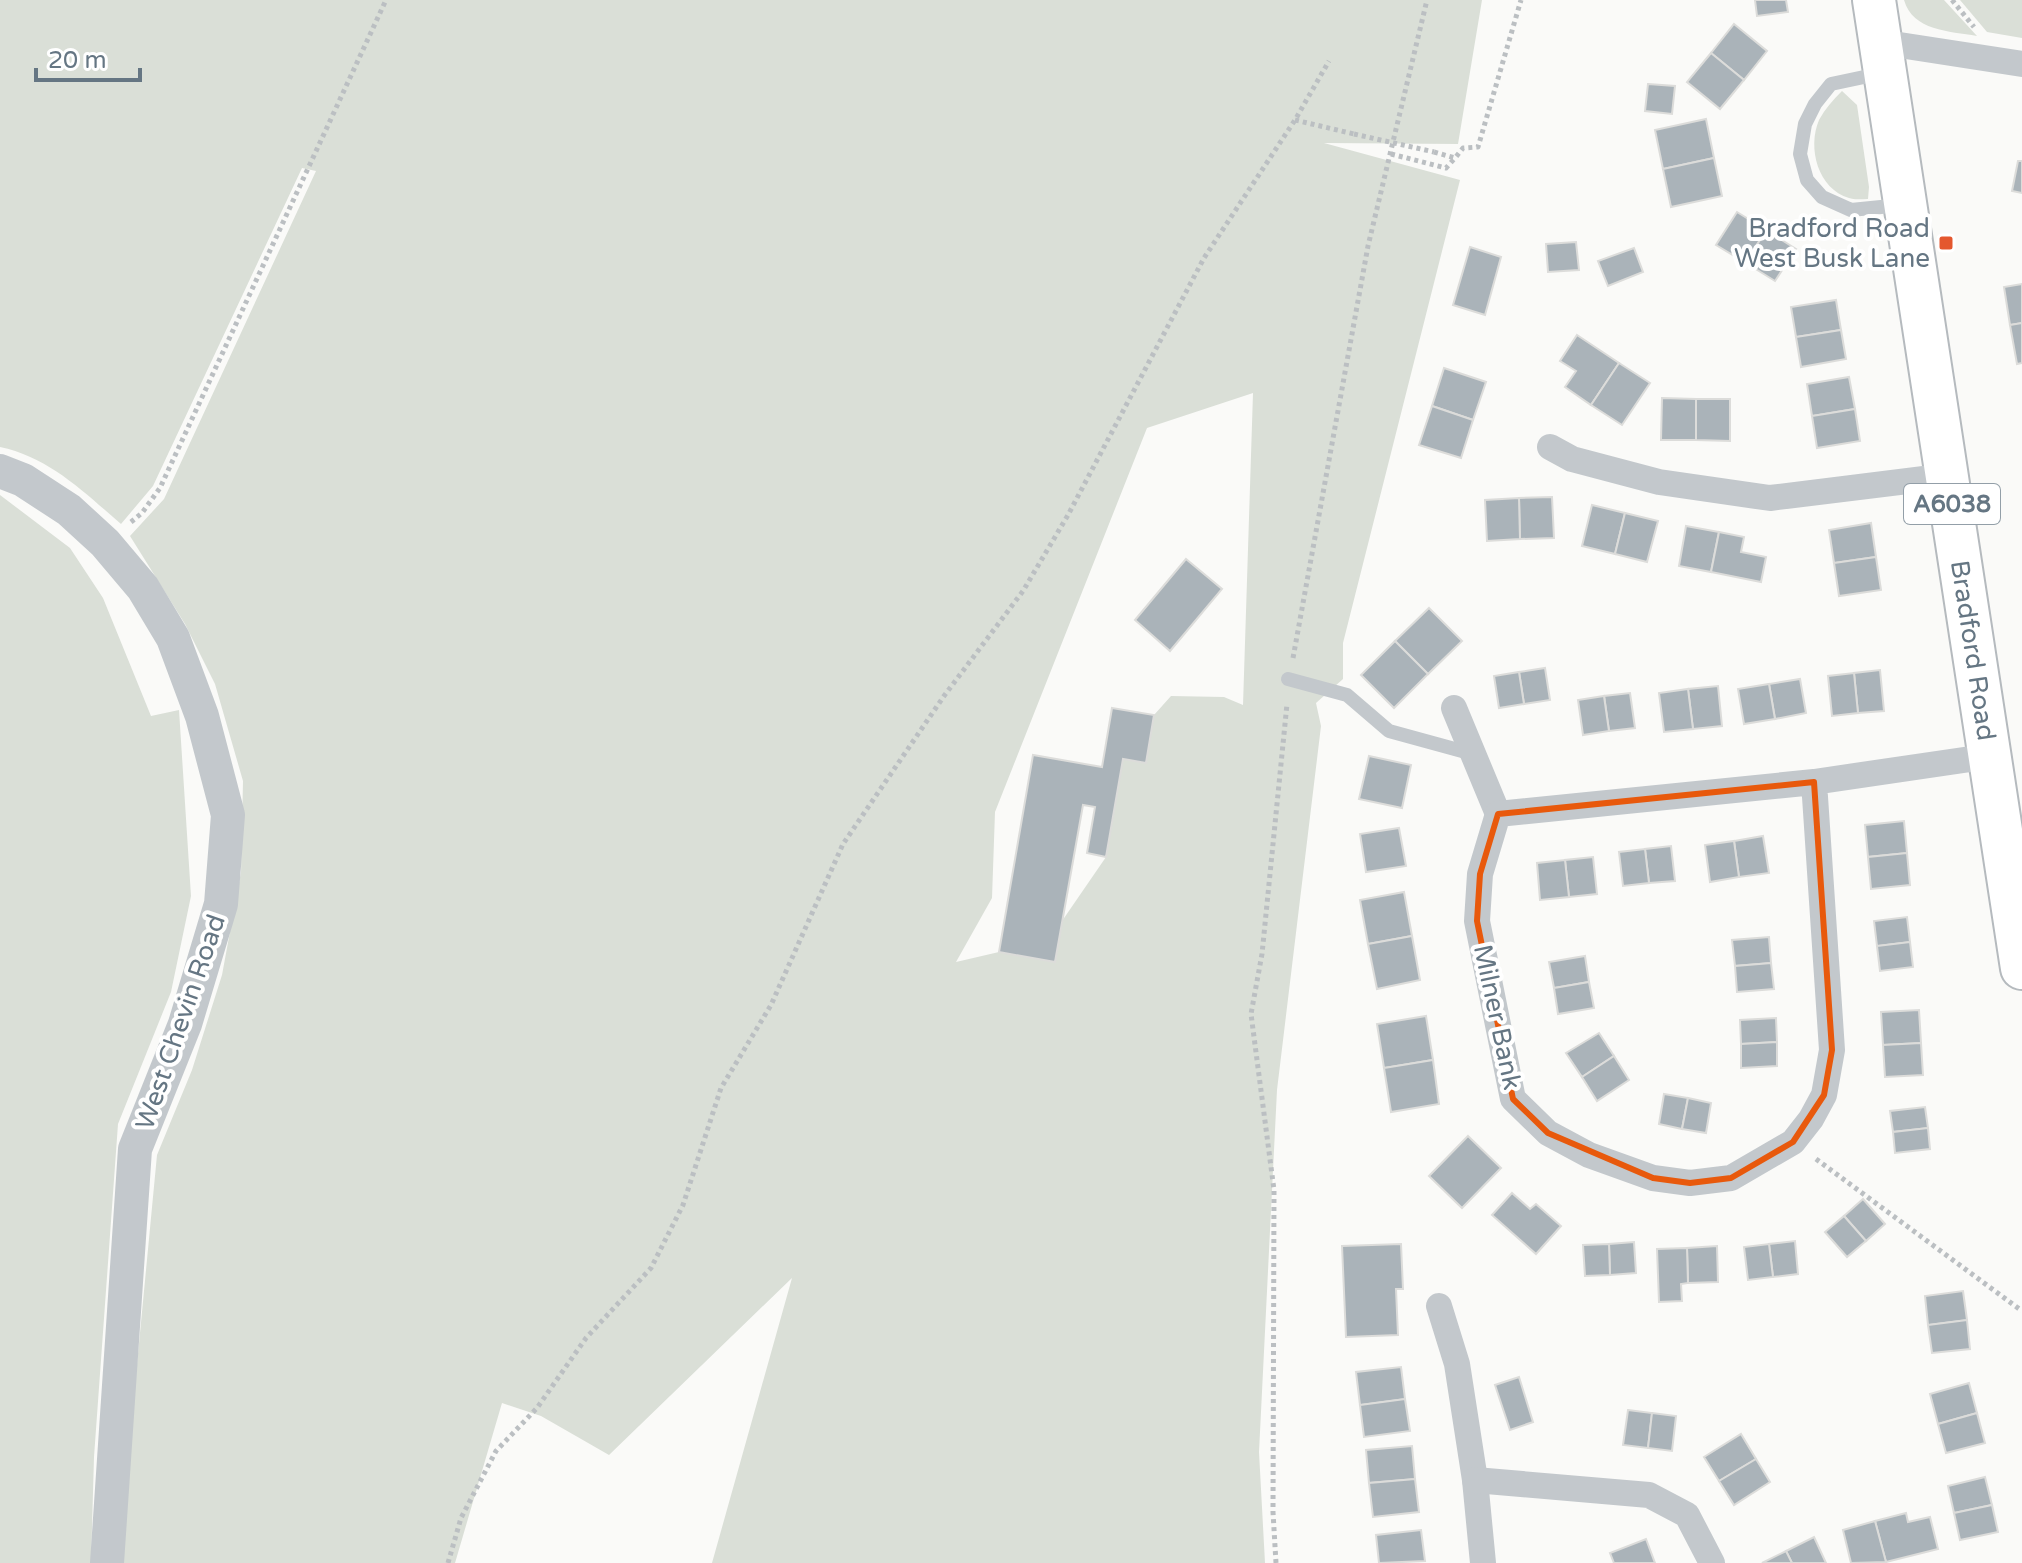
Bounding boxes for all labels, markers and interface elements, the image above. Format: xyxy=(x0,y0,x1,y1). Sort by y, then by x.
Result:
scale bar xyxy=(36,32,140,82)
text: 20 m xyxy=(48,46,106,75)
place label: Bradford Road West Busk Lane xyxy=(1734,213,1930,274)
marker: Bradford Road West Busk Lane xyxy=(1937,234,1955,252)
road number: A6038 xyxy=(1904,484,2000,524)
street label: Bradford Road xyxy=(1944,558,2002,743)
street label: West Chevin Road xyxy=(129,910,232,1134)
street label: Milner Bank xyxy=(1467,942,1528,1093)

